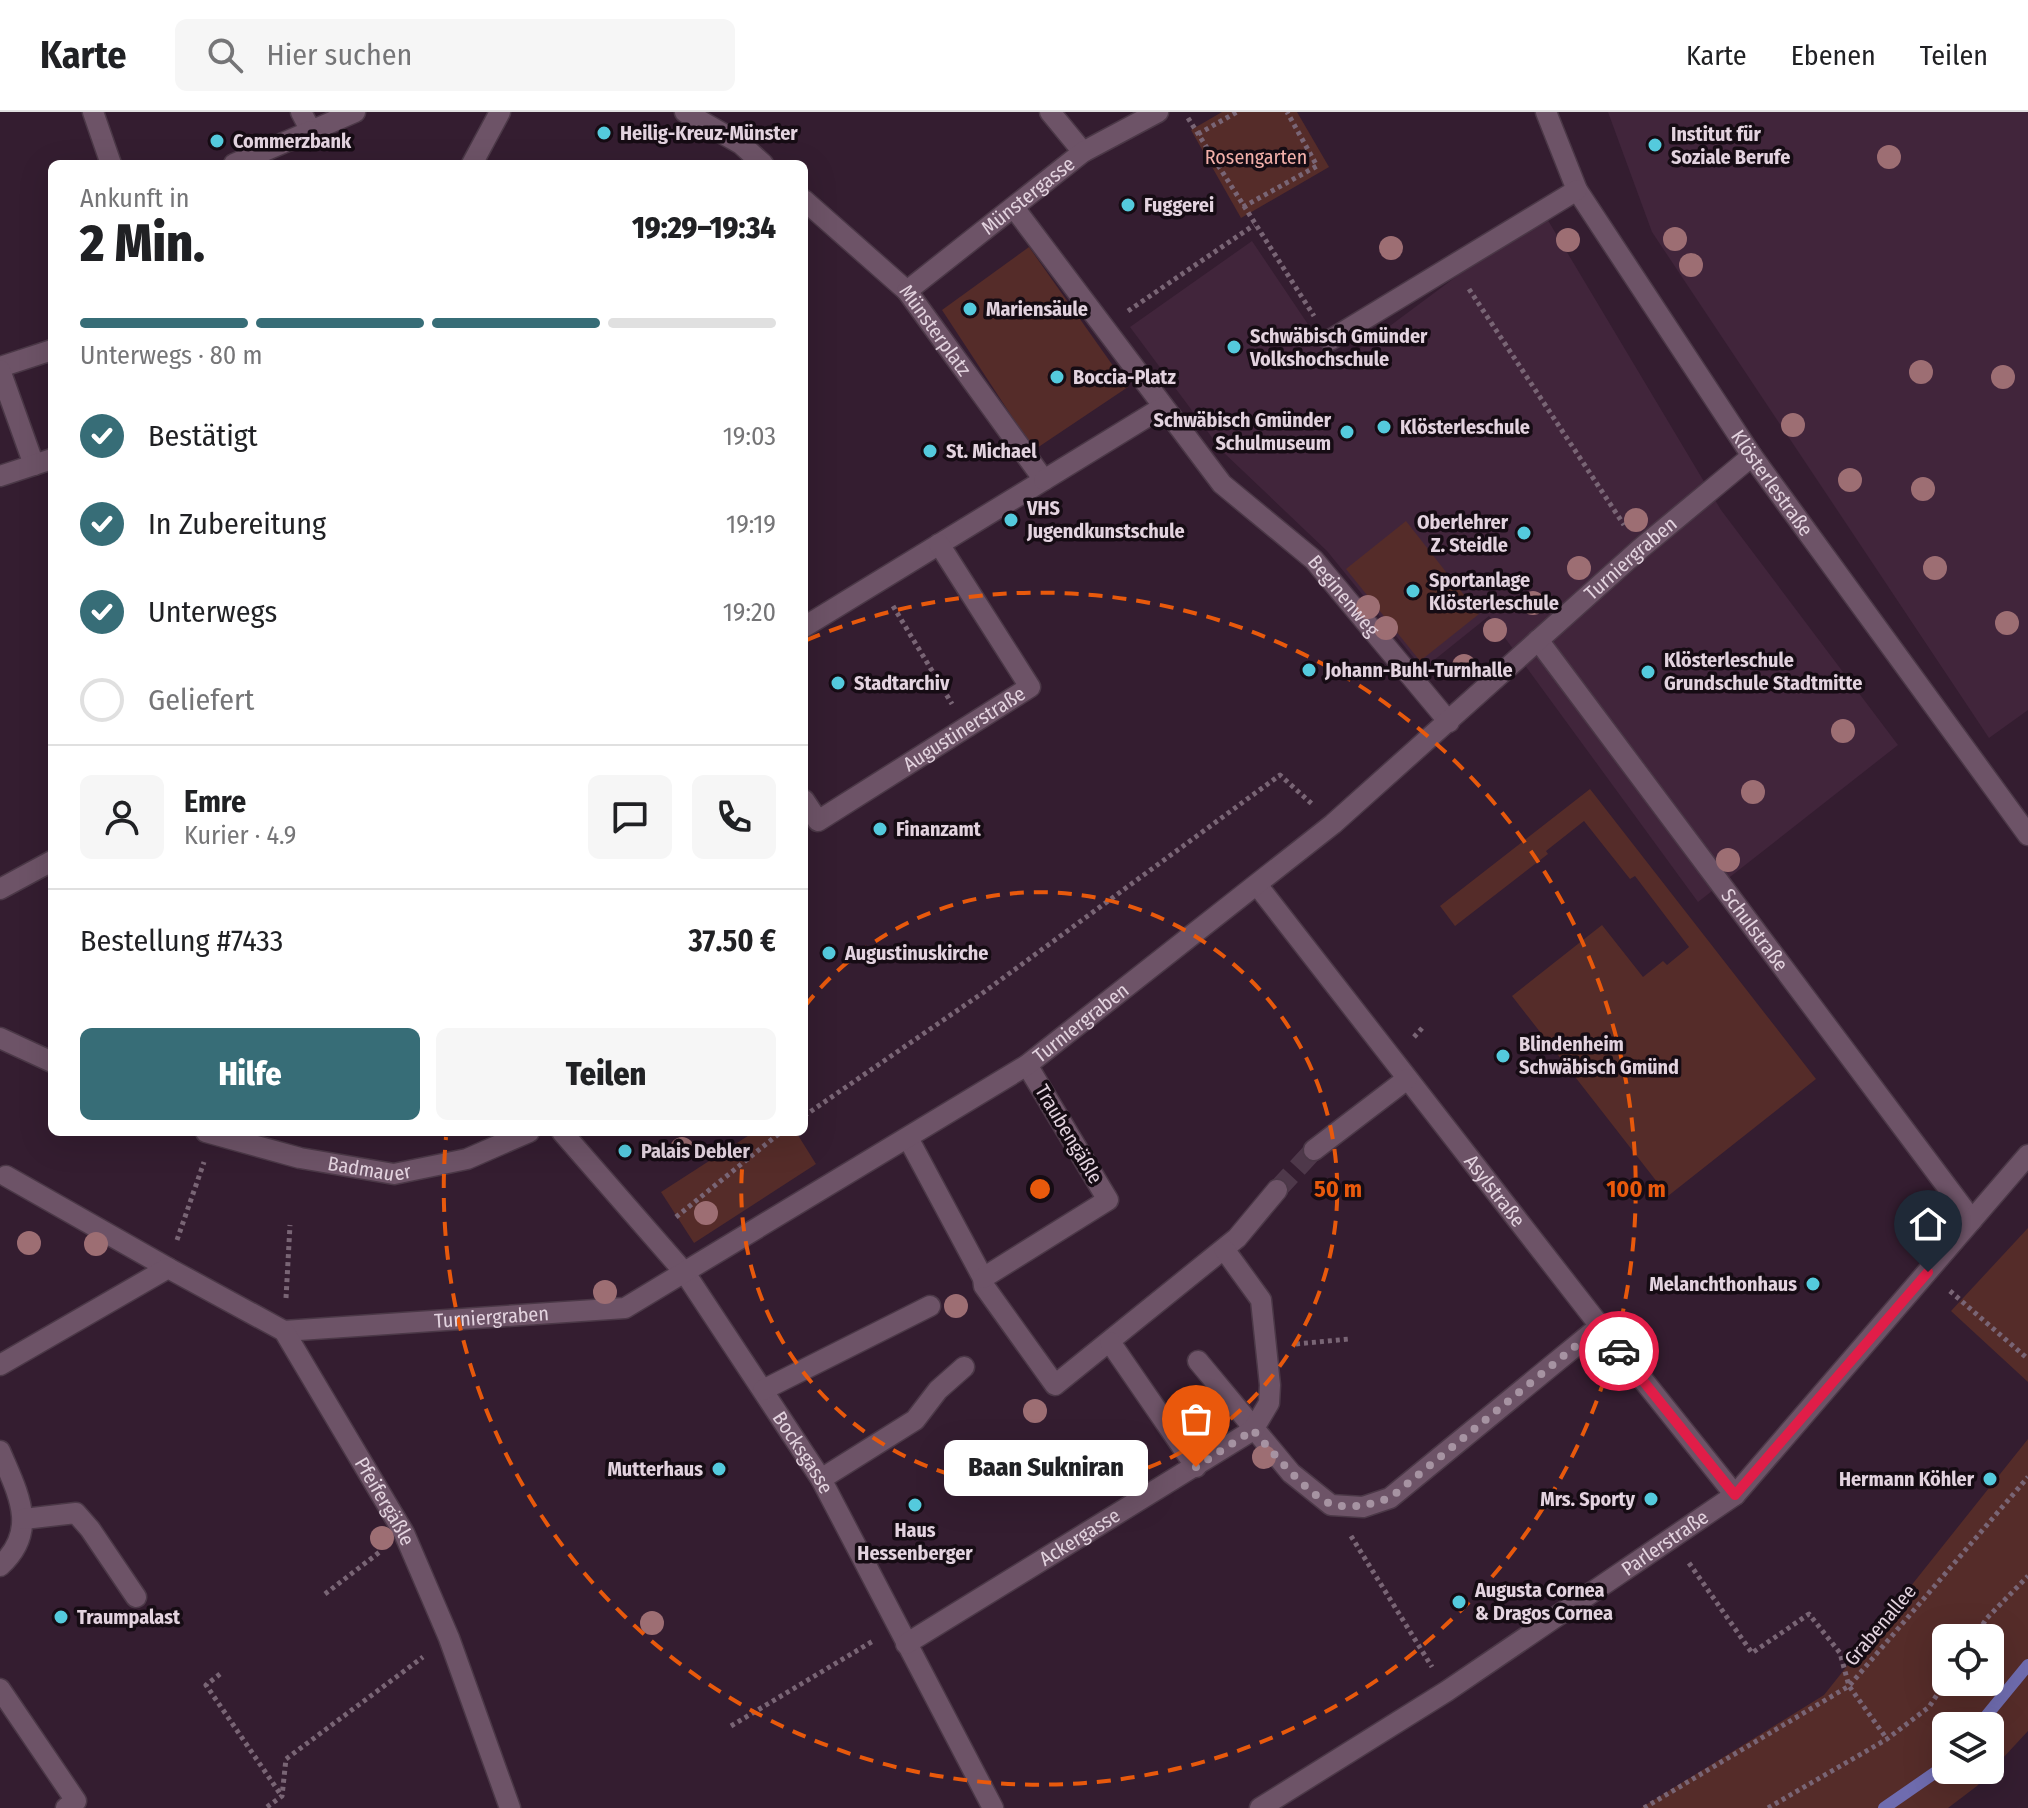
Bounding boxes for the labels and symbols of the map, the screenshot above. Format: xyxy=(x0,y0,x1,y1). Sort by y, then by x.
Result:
place label: Heilig-Kreuz-Münster xyxy=(620,121,798,145)
place label: Institut für Soziale Berufe xyxy=(1671,122,1790,169)
marker: Heilig-Kreuz-Münster xyxy=(595,124,613,142)
place label: Commerzbank xyxy=(233,129,352,153)
marker: Commerzbank xyxy=(208,132,226,150)
marker: Institut für Soziale Berufe xyxy=(1646,136,1664,154)
park label: Rosengarten xyxy=(1205,145,1307,169)
street label: Münstergasse xyxy=(976,151,1079,240)
place label: Fuggerei xyxy=(1144,193,1214,217)
marker: Fuggerei xyxy=(1119,196,1137,214)
street label: Münsterplatz xyxy=(894,280,977,381)
place label: Mariensäule xyxy=(986,297,1088,321)
marker: Mariensäule xyxy=(961,300,979,318)
place label: Schwäbisch Gmünder Volkshochschule xyxy=(1249,324,1428,371)
marker: Schwäbisch Gmünder Volkshochschule xyxy=(1225,338,1243,356)
place label: Boccia-Platz xyxy=(1073,365,1176,389)
marker: Boccia-Platz xyxy=(1048,368,1066,386)
place label: Schwäbisch Gmünder Schulmuseum xyxy=(1154,408,1332,455)
place label: Klösterleschule xyxy=(1400,415,1530,439)
marker: Klösterleschule xyxy=(1375,418,1393,436)
marker: Schwäbisch Gmünder Schulmuseum xyxy=(1338,423,1356,441)
street label: Klösterlestraße xyxy=(1726,425,1818,541)
place label: St. Michael xyxy=(946,439,1037,463)
marker: St. Michael xyxy=(921,442,939,460)
place label: VHS Jugendkunstschule xyxy=(1026,496,1185,543)
place label: Oberlehrer Z. Steidle xyxy=(1417,510,1509,557)
marker: VHS Jugendkunstschule xyxy=(1002,511,1020,529)
street label: Turniergraben xyxy=(1579,512,1682,605)
marker: Oberlehrer Z. Steidle xyxy=(1515,524,1533,542)
street label: Beginenweg xyxy=(1303,550,1385,642)
place label: Sportanlage Klösterleschule xyxy=(1429,568,1559,615)
marker: Sportanlage Klösterleschule xyxy=(1404,582,1422,600)
place label: Klösterleschule Grundschule Stadtmitte xyxy=(1664,648,1862,695)
place label: Johann-Buhl-Turnhalle xyxy=(1324,658,1513,682)
marker: Johann-Buhl-Turnhalle xyxy=(1300,661,1318,679)
marker: Klösterleschule Grundschule Stadtmitte xyxy=(1639,663,1657,681)
place label: Stadtarchiv xyxy=(854,671,950,695)
marker: Stadtarchiv xyxy=(829,674,847,692)
street label: Augustinerstraße xyxy=(899,681,1030,776)
place label: Finanzamt xyxy=(896,817,982,841)
marker: Finanzamt xyxy=(871,820,889,838)
street label: Schulstraße xyxy=(1716,884,1793,976)
place label: Augustinuskirche xyxy=(844,941,988,965)
marker: Augustinuskirche xyxy=(820,944,838,962)
street label: Turniergraben xyxy=(1028,978,1133,1068)
place label: Blindenheim Schwäbisch Gmünd xyxy=(1519,1032,1679,1079)
marker: Blindenheim Schwäbisch Gmünd xyxy=(1494,1047,1512,1065)
street label: Traubengäßle xyxy=(1030,1080,1108,1188)
place label: Palais Debler xyxy=(641,1139,750,1163)
marker: Palais Debler xyxy=(616,1142,634,1160)
street label: Asylstraße xyxy=(1459,1150,1530,1232)
street label: Badmauer xyxy=(326,1151,413,1186)
centre of rings xyxy=(1026,1175,1054,1203)
text: 50 m xyxy=(1314,1175,1362,1203)
text: 100 m xyxy=(1606,1175,1666,1203)
pin xyxy=(1894,1190,1962,1272)
place label: Melanchthonhaus xyxy=(1649,1272,1797,1296)
marker: Melanchthonhaus xyxy=(1804,1275,1822,1293)
street label: Turniergraben xyxy=(433,1301,550,1333)
courier xyxy=(1579,1311,1659,1391)
pin xyxy=(1162,1385,1230,1467)
street label: Bocksgasse xyxy=(768,1407,838,1498)
callout: Baan Sukniran xyxy=(944,1439,1148,1495)
street label: Pfeifergäßle xyxy=(350,1453,420,1549)
place label: Mutterhaus xyxy=(607,1457,703,1481)
marker: Mutterhaus xyxy=(710,1460,728,1478)
place label: Hermann Köhler xyxy=(1839,1467,1975,1491)
marker: Hermann Köhler xyxy=(1981,1470,1999,1488)
place label: Mrs. Sporty xyxy=(1540,1487,1635,1511)
marker: Mrs. Sporty xyxy=(1642,1490,1660,1508)
marker: Haus Hessenberger xyxy=(906,1496,924,1514)
street label: Ackergasse xyxy=(1035,1503,1124,1571)
street label: Parlerstraße xyxy=(1617,1505,1713,1581)
place label: Haus Hessenberger xyxy=(857,1518,973,1565)
place label: Augusta Cornea & Dragos Cornea xyxy=(1474,1578,1613,1625)
street label: Grabenallee xyxy=(1839,1580,1921,1670)
marker: Augusta Cornea & Dragos Cornea xyxy=(1450,1593,1468,1611)
place label: Traumpalast xyxy=(77,1605,181,1629)
marker: Traumpalast xyxy=(52,1608,70,1626)

